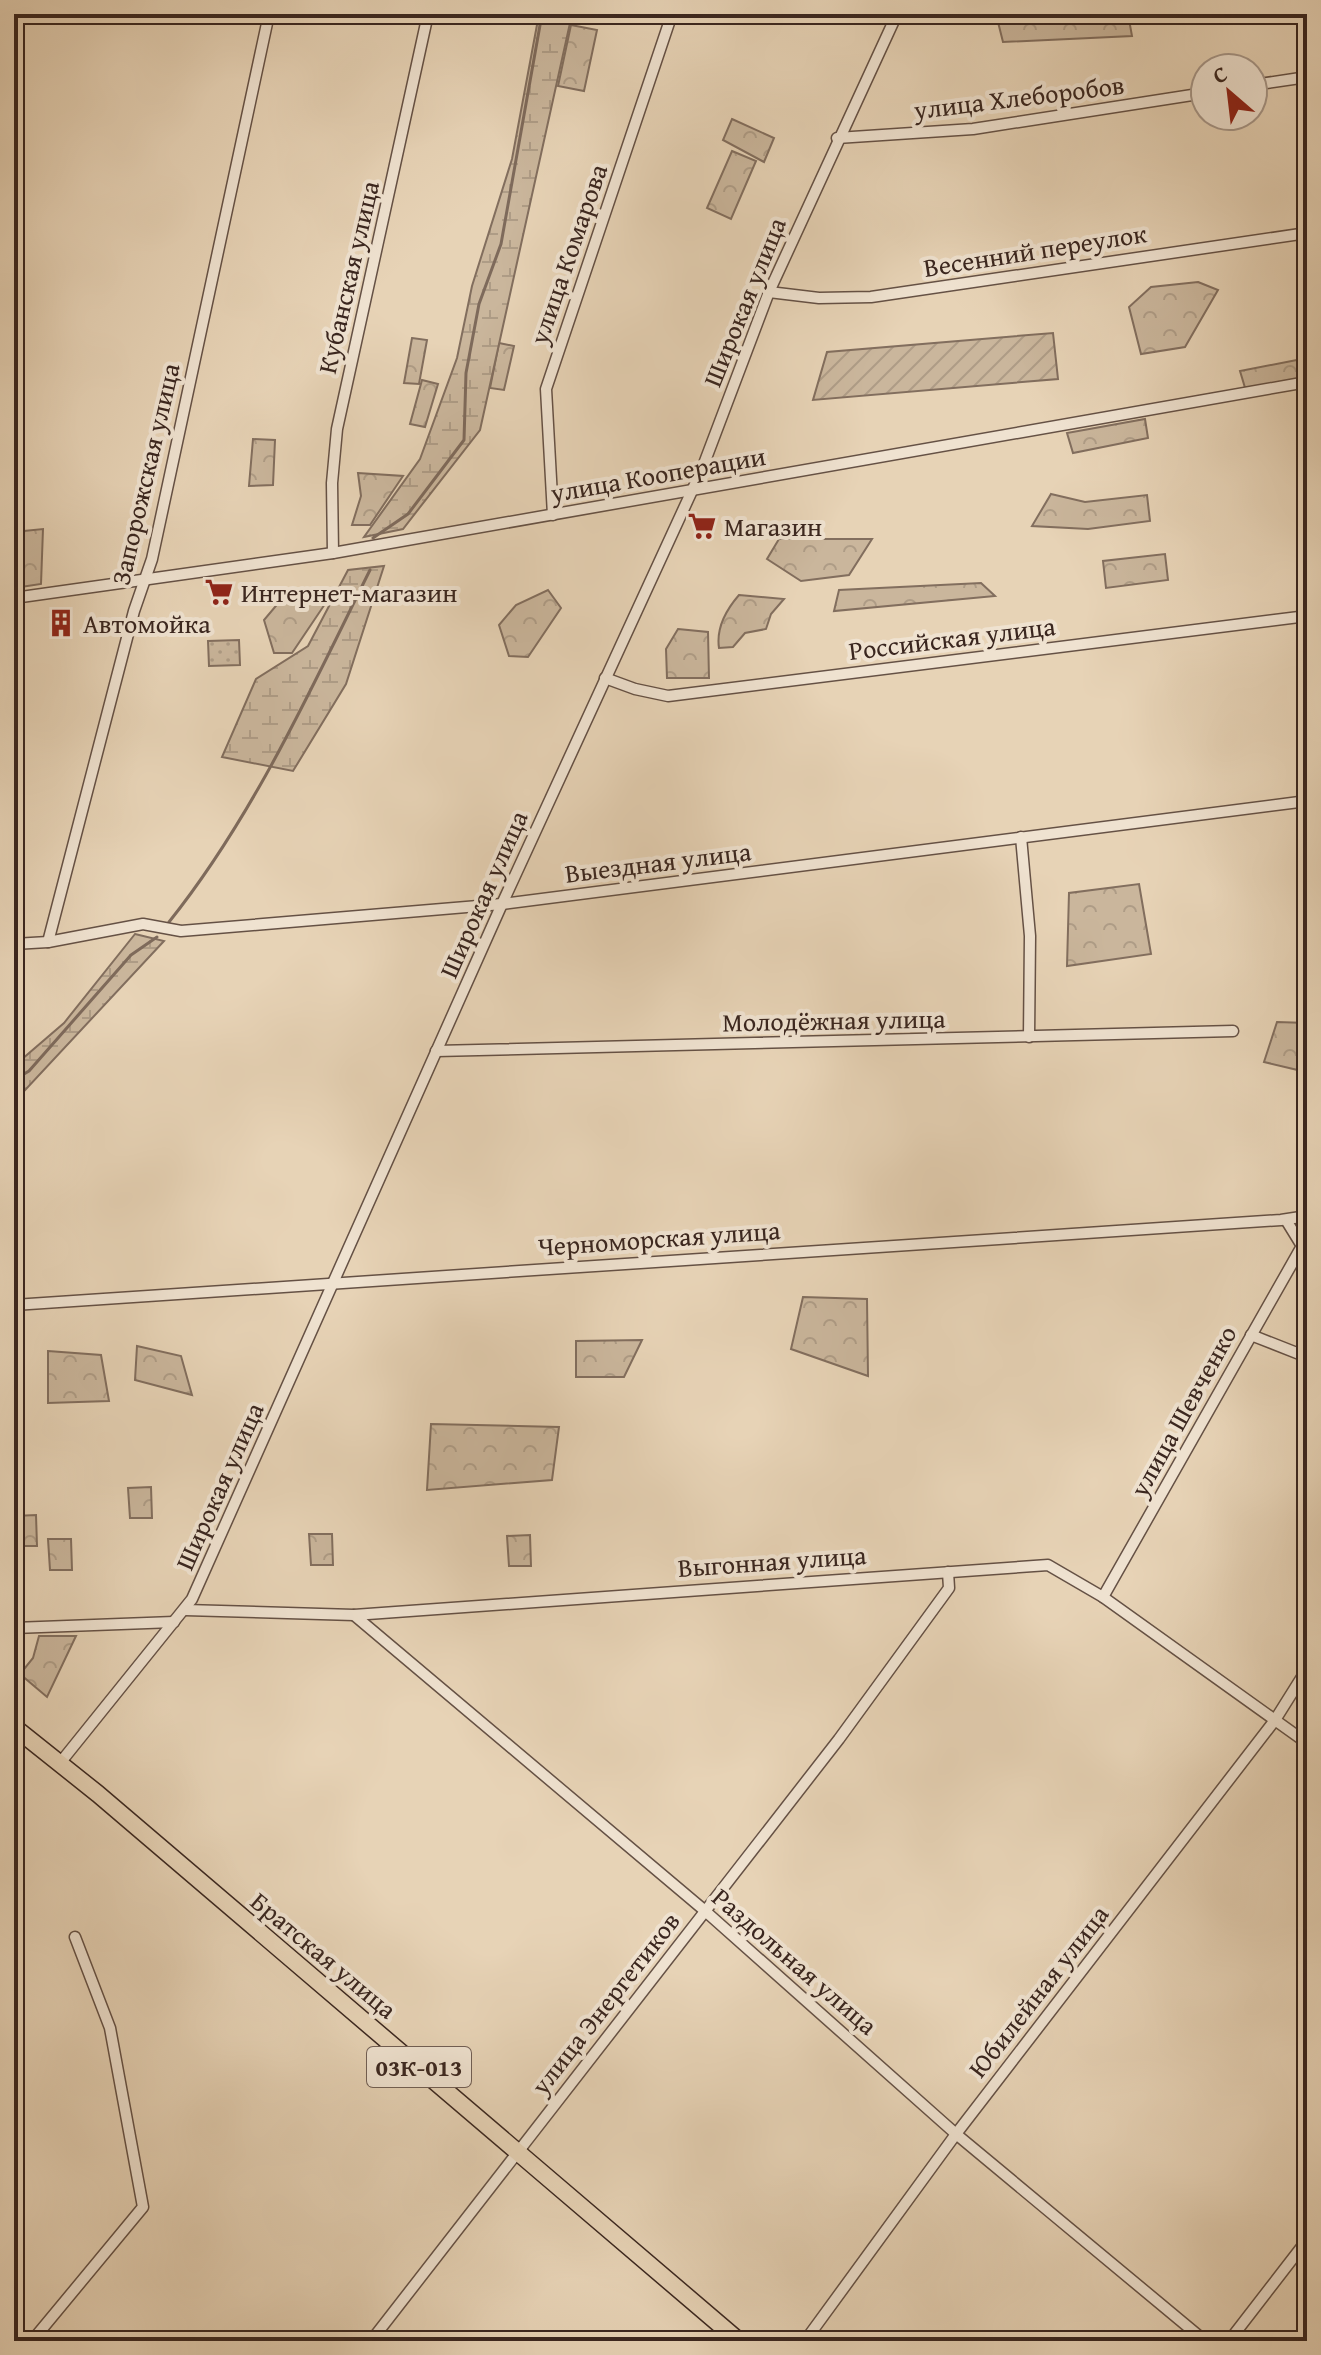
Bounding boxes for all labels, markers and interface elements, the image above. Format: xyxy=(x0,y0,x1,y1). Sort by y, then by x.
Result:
north arrow xyxy=(1189,52,1269,132)
text: С xyxy=(1207,57,1233,91)
street label: улица Хлеборобов xyxy=(911,65,1126,129)
street label: улица Комарова xyxy=(519,158,617,350)
street label: Кубанская улица xyxy=(307,176,389,377)
street label: Широкая улица xyxy=(692,211,796,393)
street label: Весенний переулок xyxy=(921,213,1150,287)
street label: Запорожская улица xyxy=(101,359,190,589)
street label: улица Кооперации xyxy=(547,436,768,512)
place label: Магазин xyxy=(724,507,822,546)
supermarket icon: Магазин xyxy=(687,511,717,541)
place label: Интернет-магазин xyxy=(241,573,457,612)
supermarket icon: Интернет-магазин xyxy=(204,577,234,607)
place label: Автомойка xyxy=(83,604,211,643)
street label: Российская улица xyxy=(846,606,1058,670)
building icon: Автомойка xyxy=(46,608,76,638)
street label: Широкая улица xyxy=(429,803,538,984)
street label: Выездная улица xyxy=(563,831,754,893)
street label: Молодёжная улица xyxy=(722,999,947,1041)
street label: Черноморская улица xyxy=(536,1210,782,1266)
street label: улица Шевченко xyxy=(1119,1318,1246,1505)
street label: Широкая улица xyxy=(165,1395,274,1576)
street label: Выгонная улица xyxy=(676,1535,868,1587)
street label: Раздольная улица xyxy=(704,1878,887,2044)
street label: Братская улица xyxy=(242,1882,406,2028)
street label: Юбилейная улица xyxy=(958,1896,1118,2086)
street label: улица Энергетиков xyxy=(520,1903,689,2104)
road number: 03К-013 xyxy=(367,2047,471,2087)

